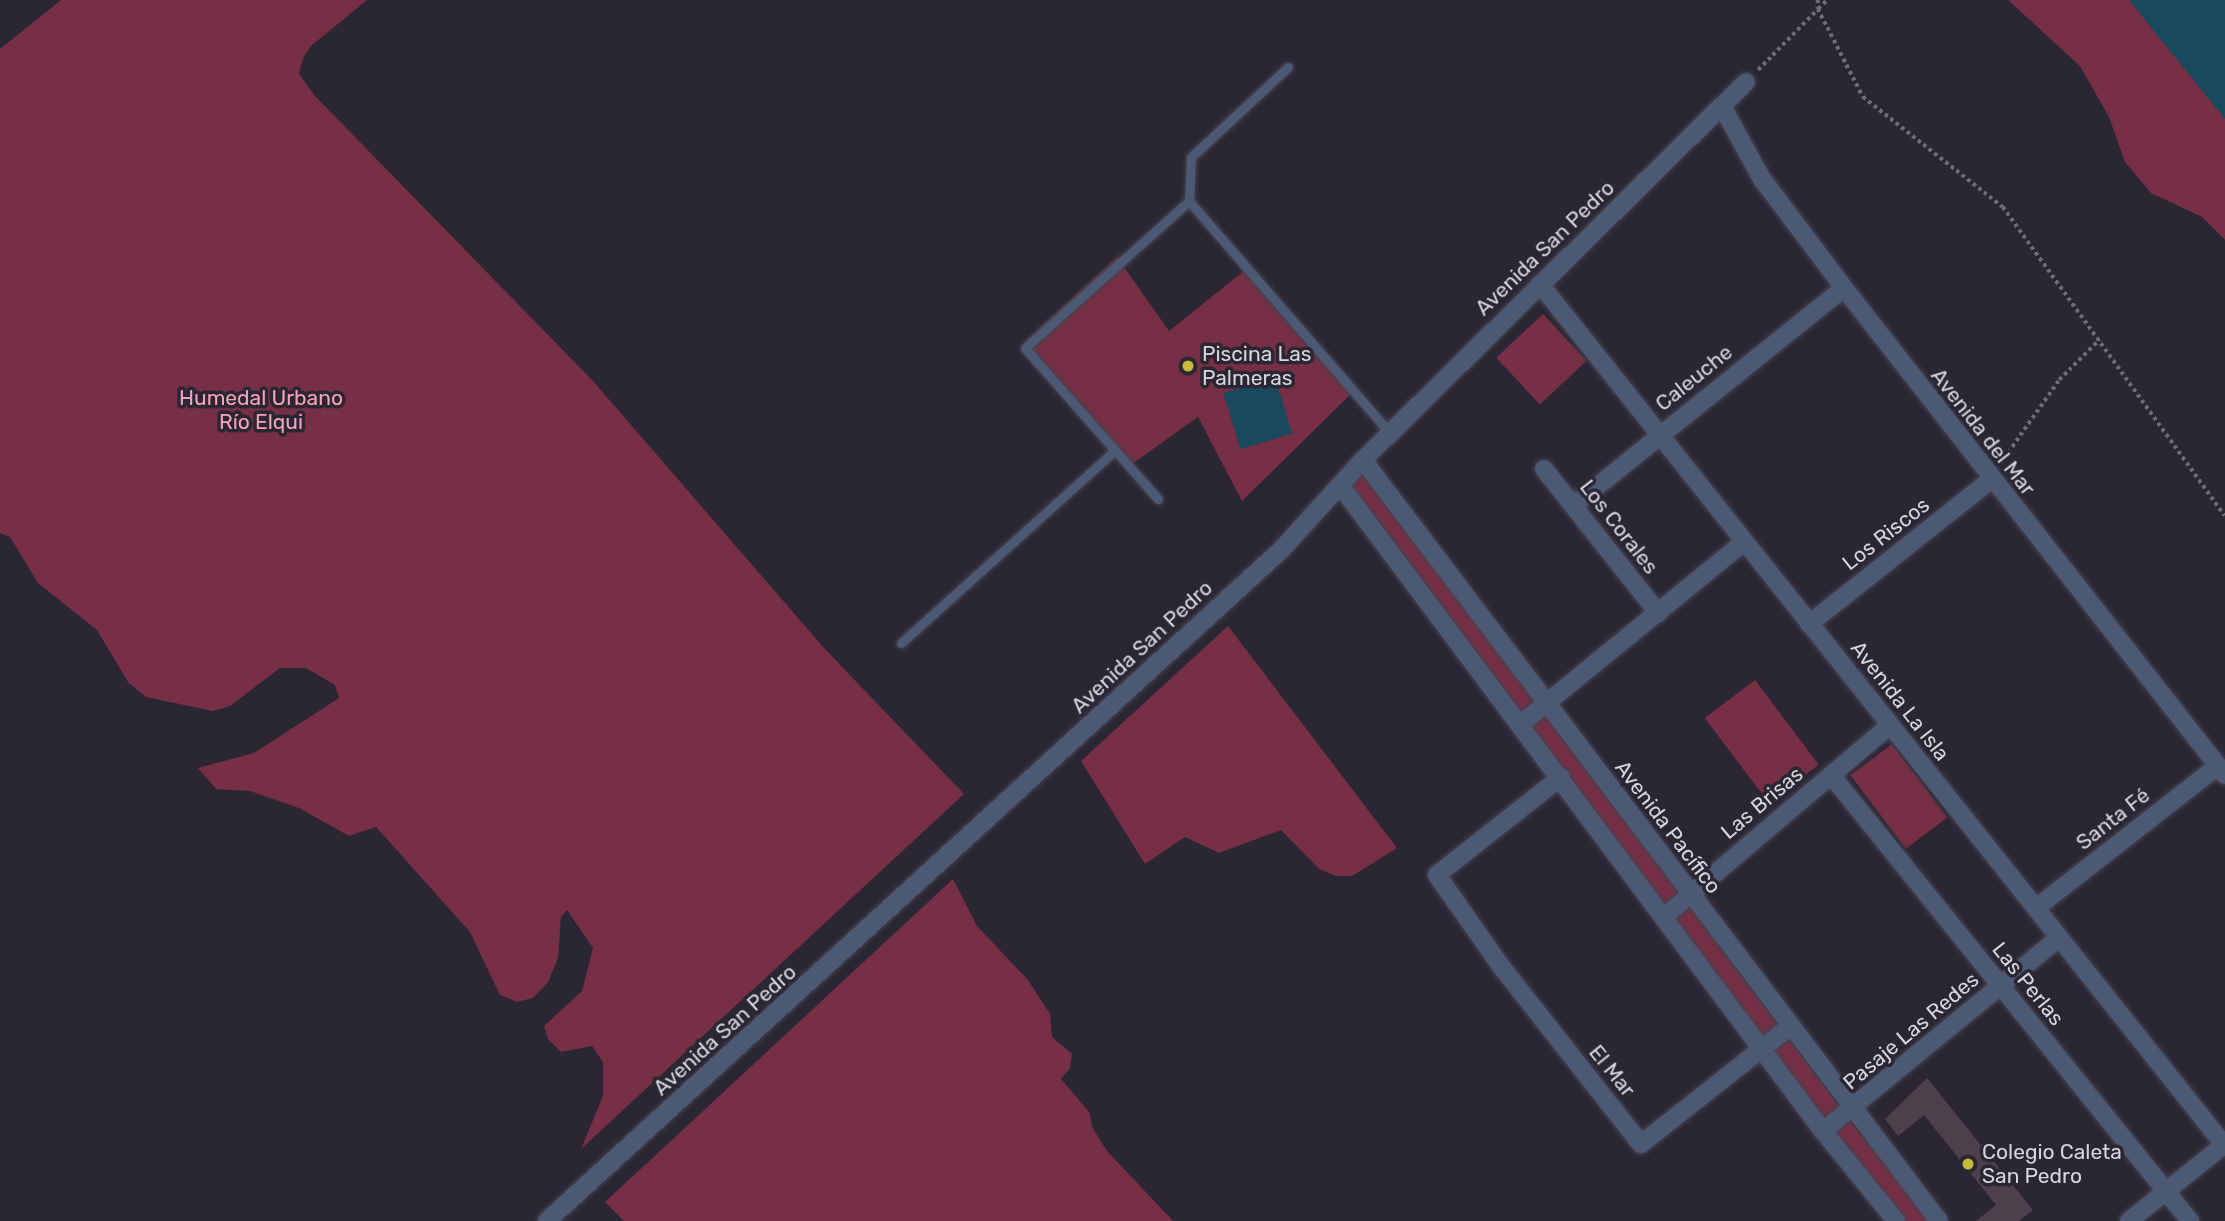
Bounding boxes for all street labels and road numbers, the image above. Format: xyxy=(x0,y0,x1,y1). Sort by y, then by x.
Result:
street label: Avenida San Pedro xyxy=(1470,175,1620,321)
street label: Caleuche xyxy=(1651,340,1737,416)
street label: Avenida del Mar xyxy=(1926,363,2040,501)
street label: Los Corales xyxy=(1574,475,1664,579)
street label: Los Riscos xyxy=(1837,492,1935,576)
street label: Avenida San Pedro xyxy=(1066,575,1218,719)
street label: Avenida La Isla xyxy=(1845,636,1955,766)
street label: Avenida Pacífico xyxy=(1610,755,1726,899)
street label: Las Brisas xyxy=(1716,761,1808,845)
street label: Santa Fé xyxy=(2071,783,2155,855)
street label: Las Perlas xyxy=(1987,937,2069,1031)
street label: Avenida San Pedro xyxy=(648,959,802,1101)
street label: Pasaje Las Redes xyxy=(1838,967,1984,1095)
street label: El Mar xyxy=(1584,1040,1640,1102)

